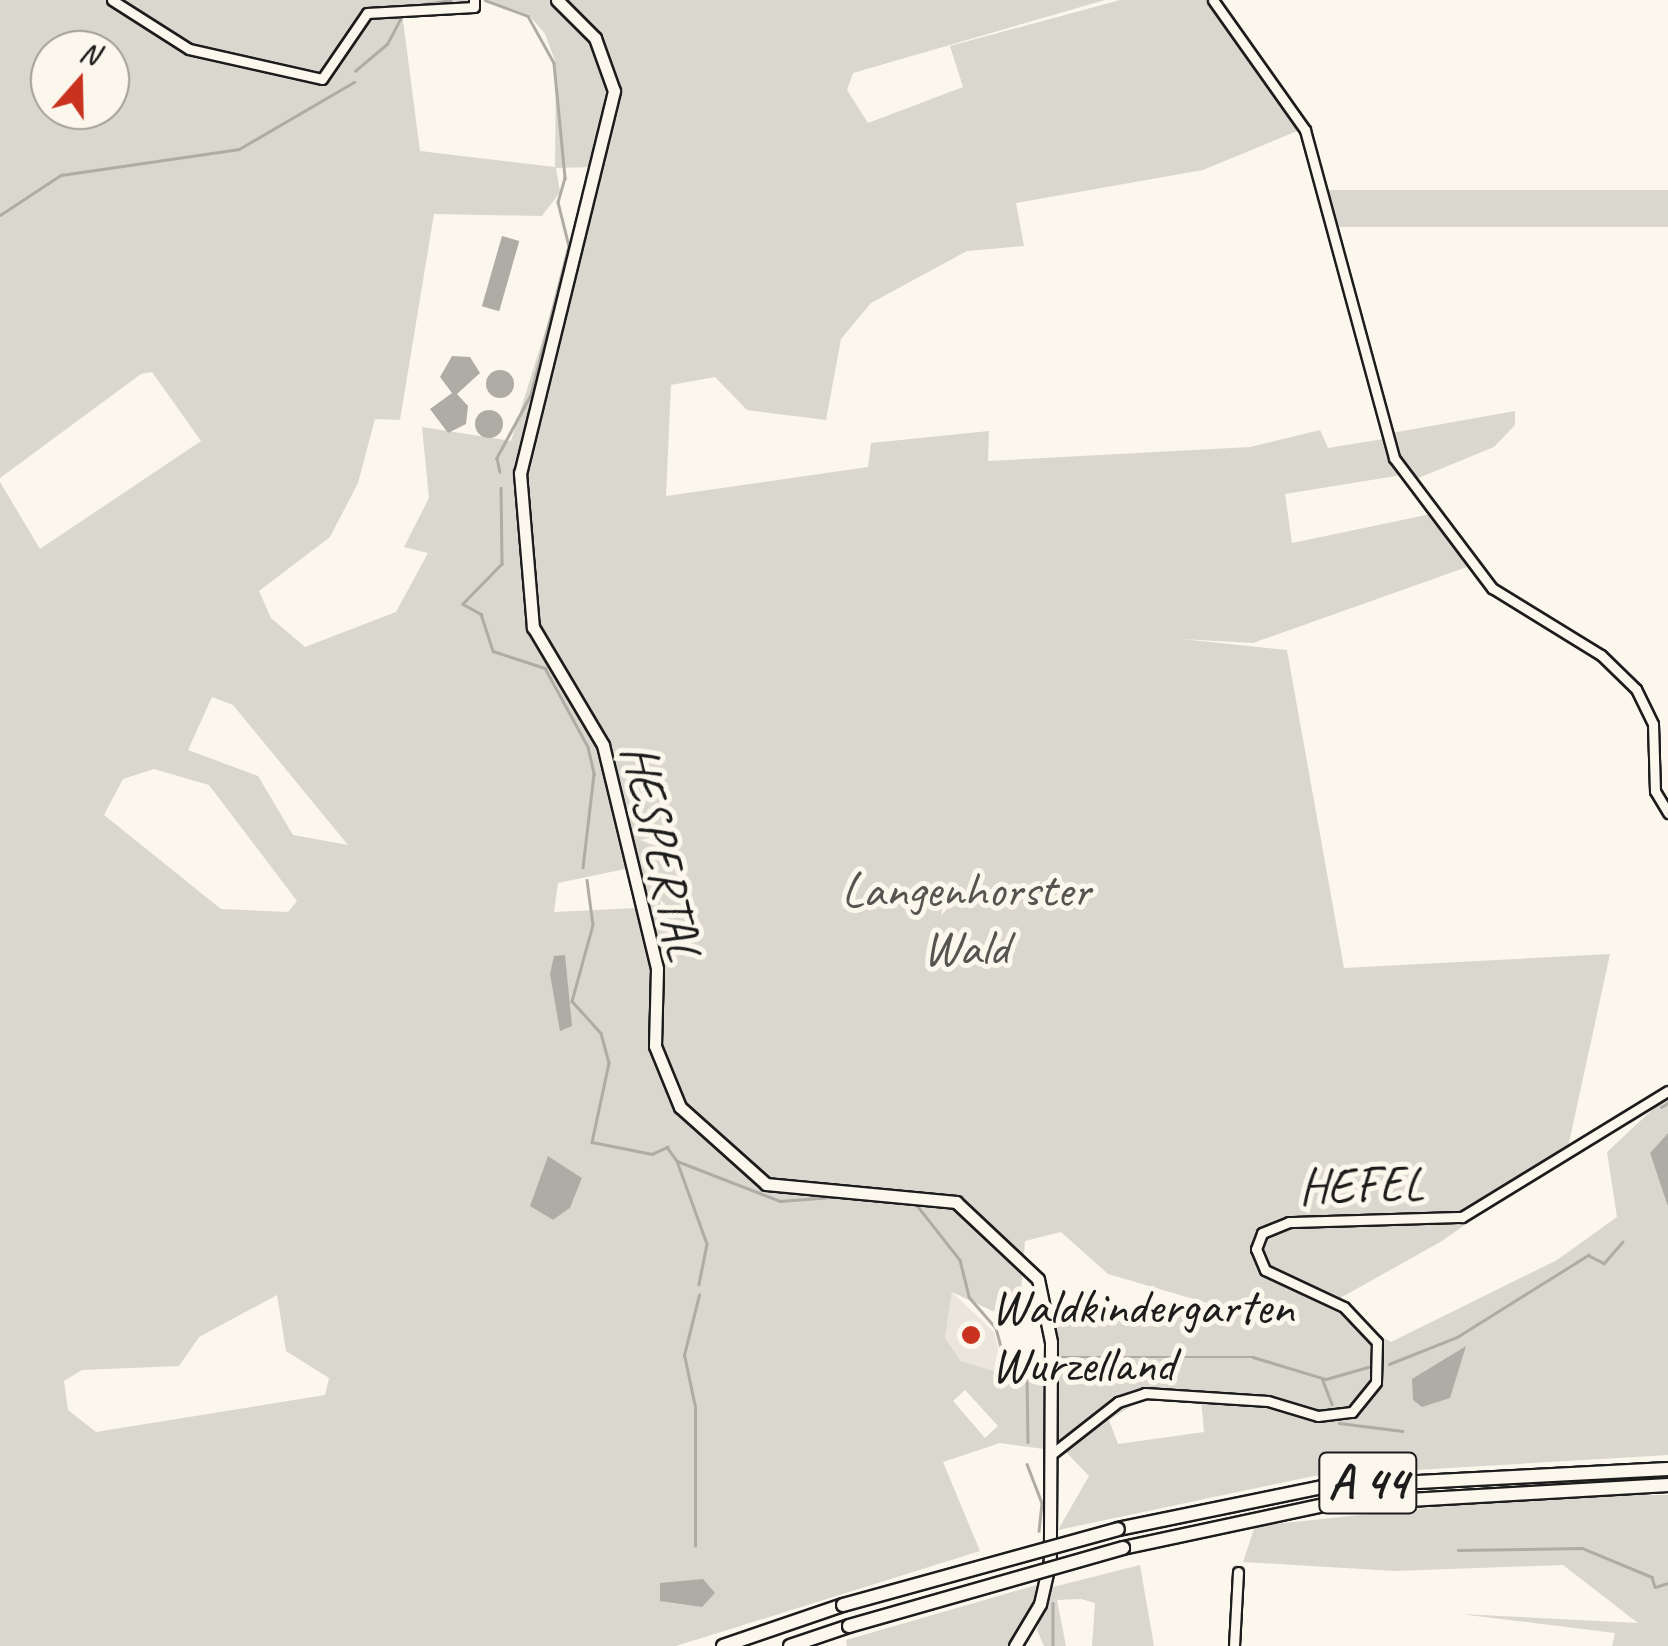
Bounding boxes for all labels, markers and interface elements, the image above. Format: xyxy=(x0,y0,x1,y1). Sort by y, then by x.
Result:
north arrow xyxy=(30,30,130,130)
text: N xyxy=(76,34,104,73)
street label: HESPERTAL xyxy=(608,738,716,966)
park label: Langenhorster Wald xyxy=(842,859,1090,976)
street label: HEFEL xyxy=(1298,1153,1424,1217)
place label: Waldkindergarten Wurzelland xyxy=(991,1276,1294,1394)
marker: Waldkindergarten Wurzelland xyxy=(960,1324,982,1346)
road number: A 44 xyxy=(1318,1440,1418,1526)

